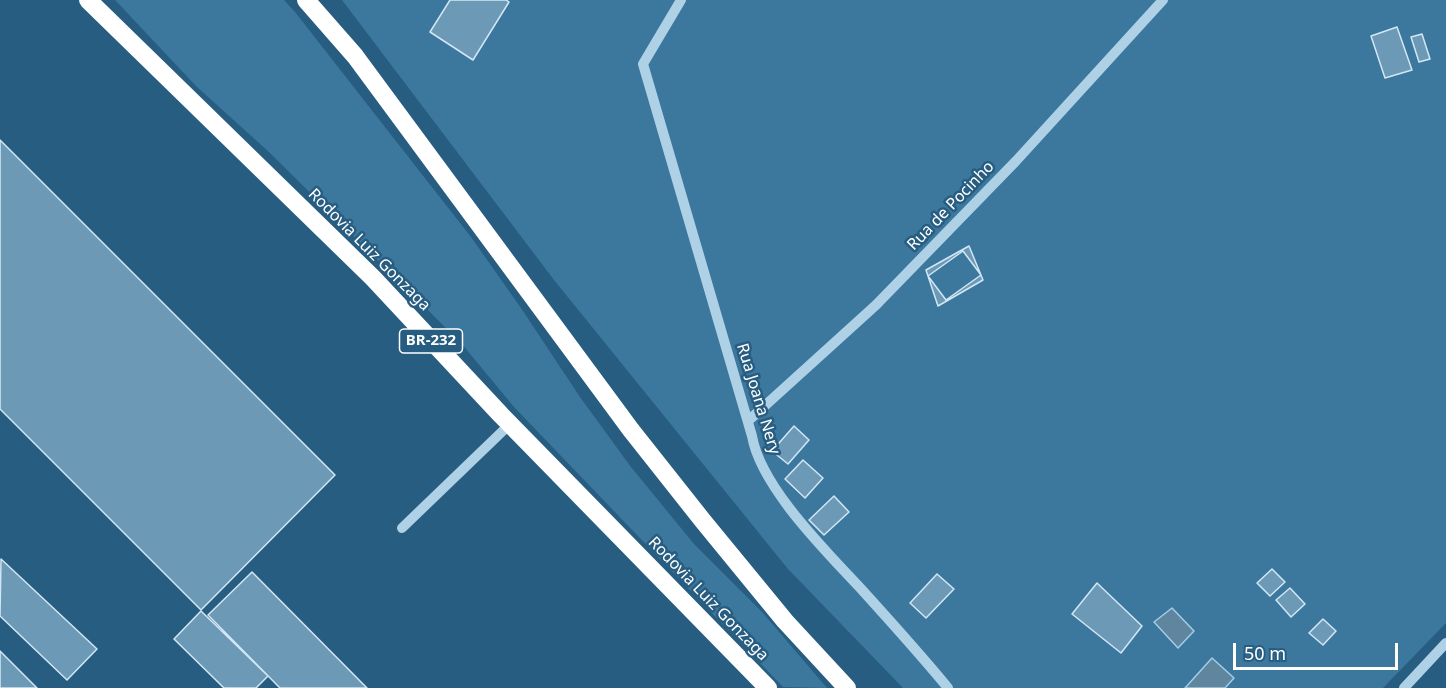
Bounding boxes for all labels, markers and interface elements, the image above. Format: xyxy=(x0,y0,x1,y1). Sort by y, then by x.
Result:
street label: Rua de Pocinho xyxy=(904,157,998,255)
street label: Rodovia Luiz Gonzaga xyxy=(304,185,434,315)
road number: BR-232 xyxy=(400,329,462,353)
street label: Rua Joana Nery xyxy=(732,341,784,457)
street label: Rodovia Luiz Gonzaga xyxy=(644,533,772,665)
scale bar xyxy=(1236,631,1401,669)
text: 50 m xyxy=(1244,641,1286,665)

